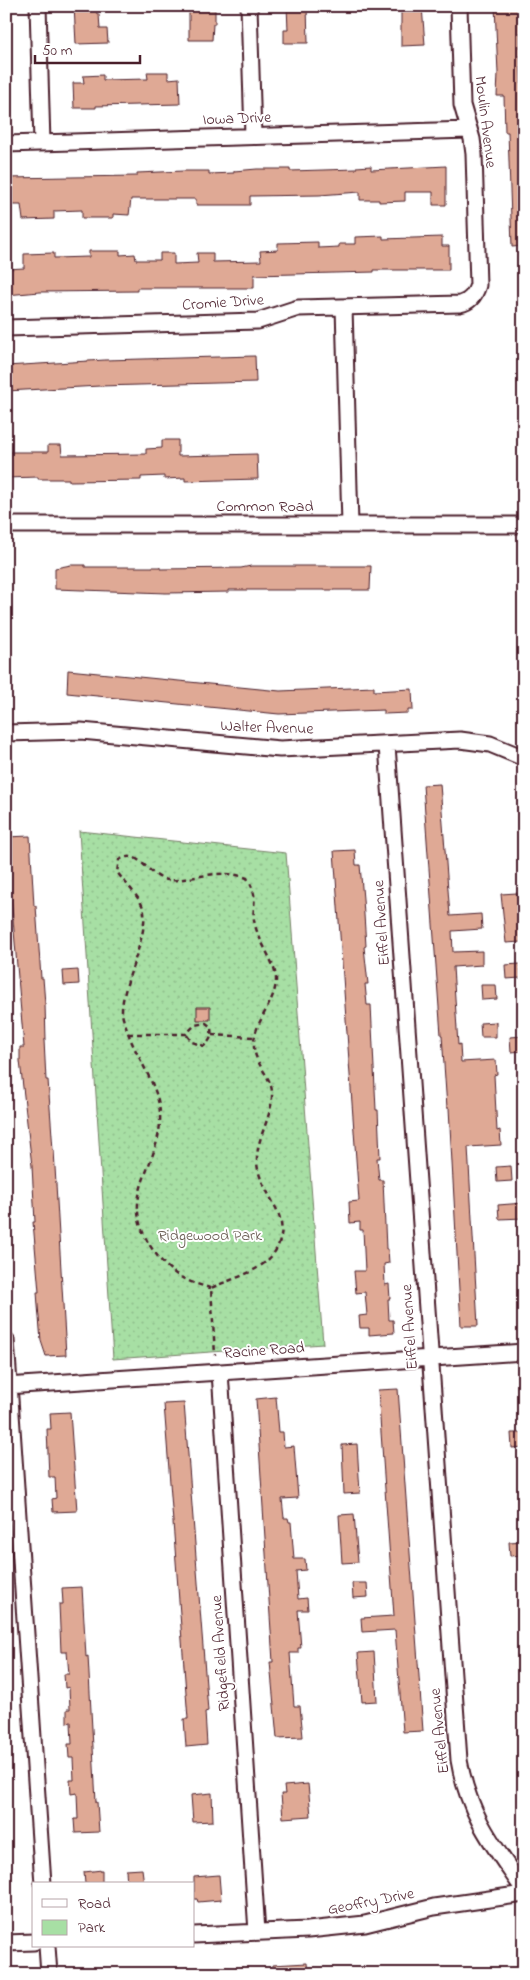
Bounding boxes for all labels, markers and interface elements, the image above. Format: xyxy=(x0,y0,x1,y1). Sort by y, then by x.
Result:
scale bar xyxy=(35,32,140,64)
text: 50 m xyxy=(42,40,73,62)
street label: Moulin Avenue xyxy=(467,75,503,170)
street label: Iowa Drive xyxy=(202,106,273,132)
street label: Cromie Drive xyxy=(181,288,266,318)
street label: Common Road xyxy=(217,495,313,519)
street label: Walter Avenue xyxy=(220,714,315,742)
street label: Eiffel Avenue xyxy=(367,879,397,967)
park label: Ridgewood Park xyxy=(158,1224,263,1248)
street label: Eiffel Avenue xyxy=(395,1283,425,1371)
street label: Racine Road xyxy=(223,1336,305,1366)
street label: Ridgefield Avenue xyxy=(205,1593,237,1712)
street label: Eiffel Avenue xyxy=(423,1686,456,1775)
legend xyxy=(32,1882,195,1948)
street label: Geoffry Drive xyxy=(326,1882,417,1922)
text: Road xyxy=(78,1893,111,1915)
text: Park xyxy=(78,1917,106,1939)

